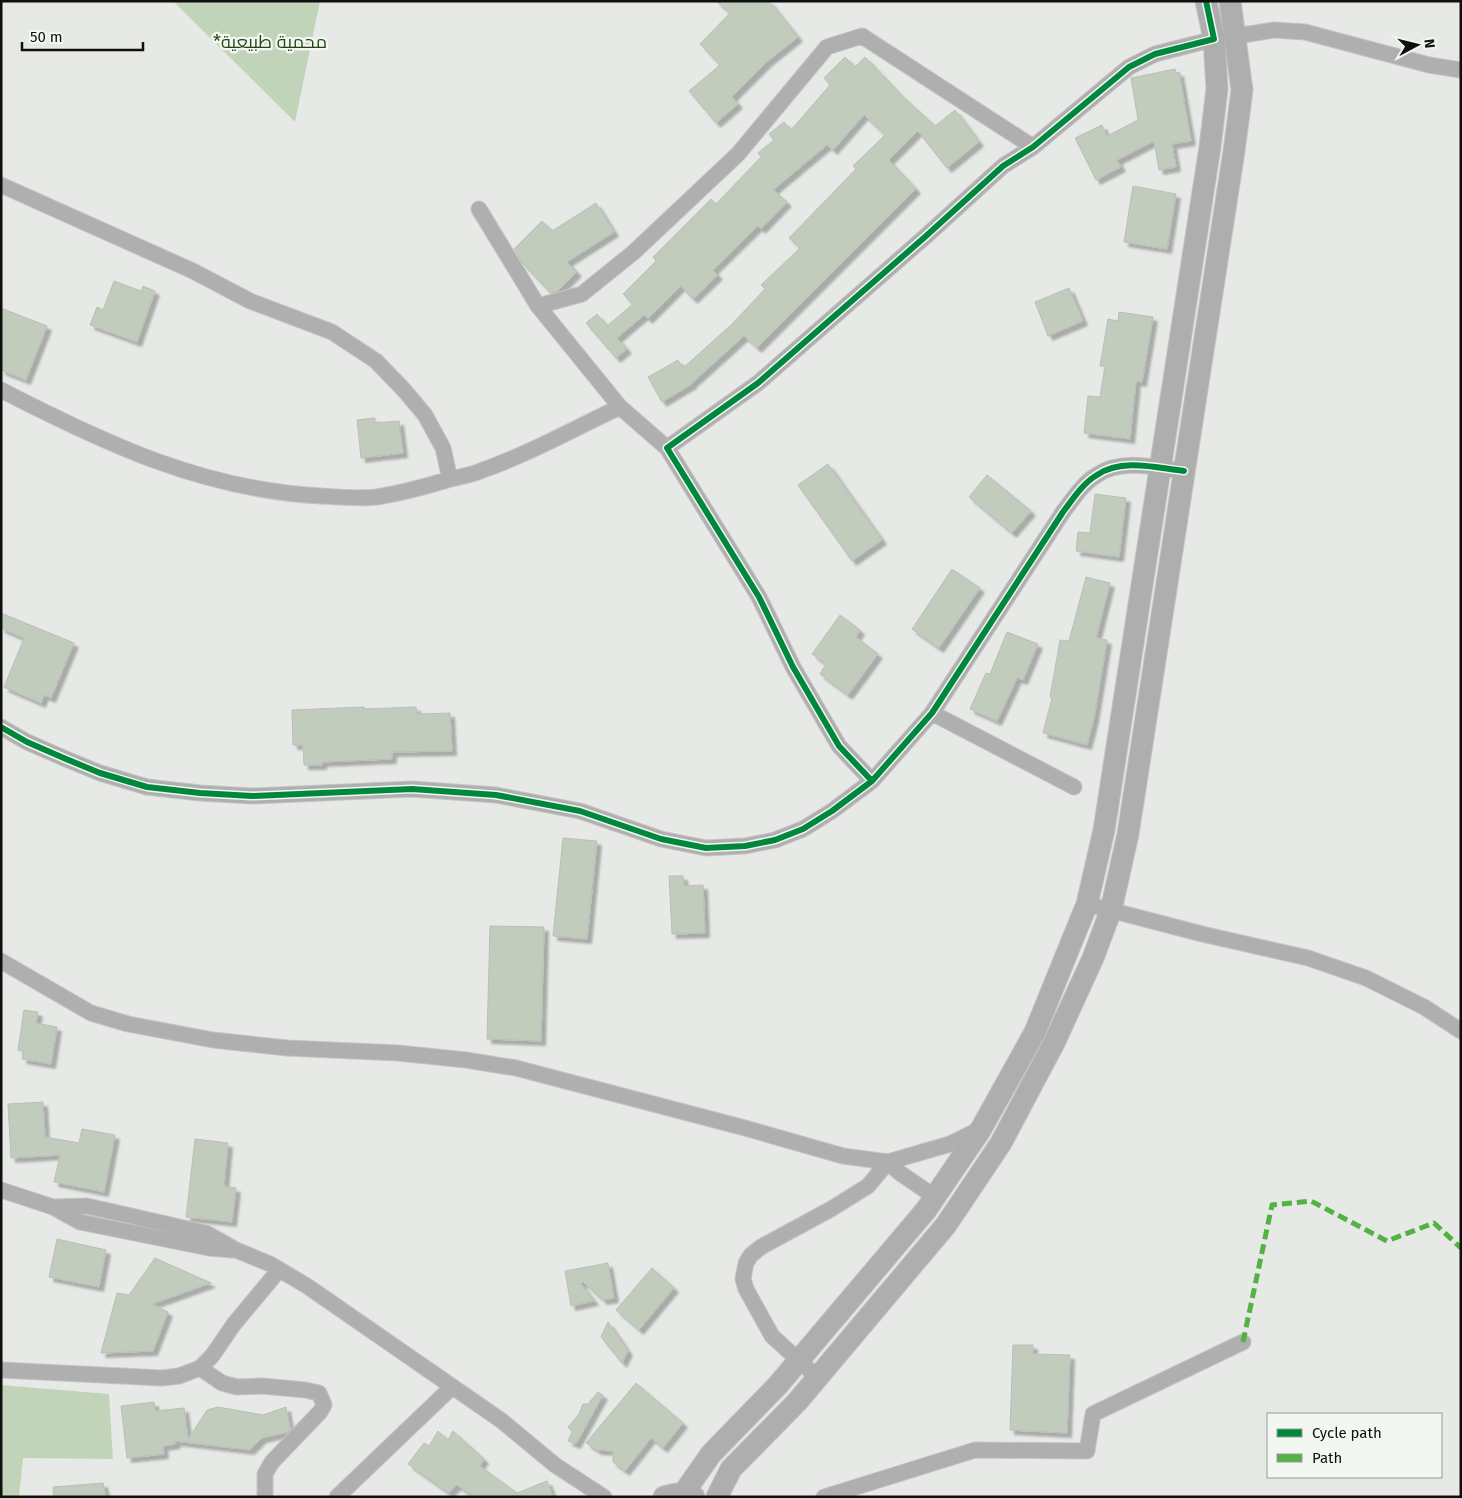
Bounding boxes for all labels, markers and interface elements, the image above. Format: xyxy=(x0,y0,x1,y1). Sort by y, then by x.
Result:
scale bar xyxy=(22,20,144,52)
north arrow xyxy=(1392,20,1442,70)
text: 50 m xyxy=(30,28,63,46)
park label: *محمية طبيعية xyxy=(213,31,327,53)
text: N xyxy=(1420,38,1438,49)
legend xyxy=(1267,1413,1442,1478)
text: Cycle path xyxy=(1312,1424,1382,1442)
text: Path xyxy=(1312,1449,1342,1467)

